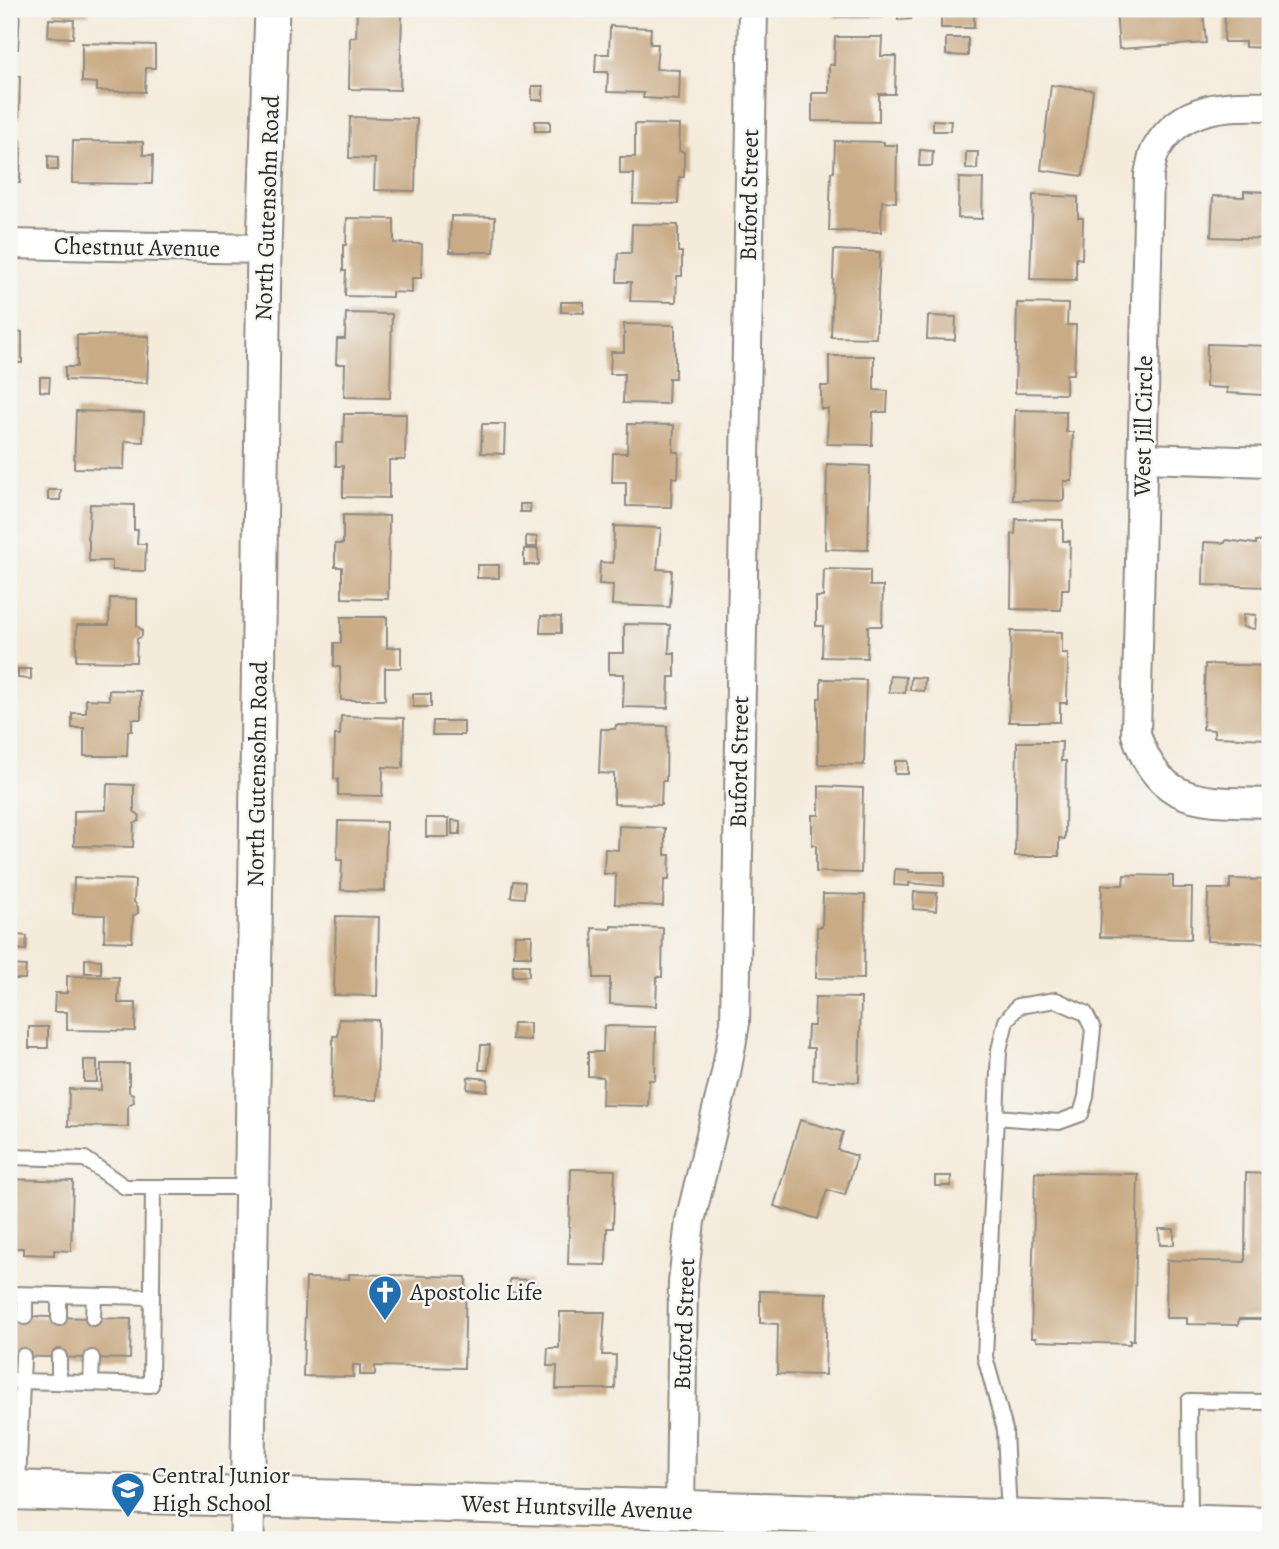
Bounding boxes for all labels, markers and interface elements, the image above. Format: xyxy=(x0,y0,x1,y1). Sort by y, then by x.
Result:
street label: North Gutensohn Road xyxy=(247,94,287,322)
street label: Buford Street xyxy=(732,128,766,261)
street label: Chestnut Avenue xyxy=(54,230,220,264)
street label: West Jill Circle xyxy=(1126,355,1160,498)
street label: North Gutensohn Road xyxy=(239,661,275,887)
street label: Buford Street xyxy=(722,695,756,828)
street label: Buford Street xyxy=(666,1257,702,1391)
church icon: Apostolic Life xyxy=(366,1273,404,1322)
place label: Apostolic Life xyxy=(409,1276,542,1308)
place label: Central Junior High School xyxy=(152,1459,290,1519)
school or university icon: Central Junior High School xyxy=(109,1470,147,1519)
street label: West Huntsville Avenue xyxy=(460,1487,693,1527)

